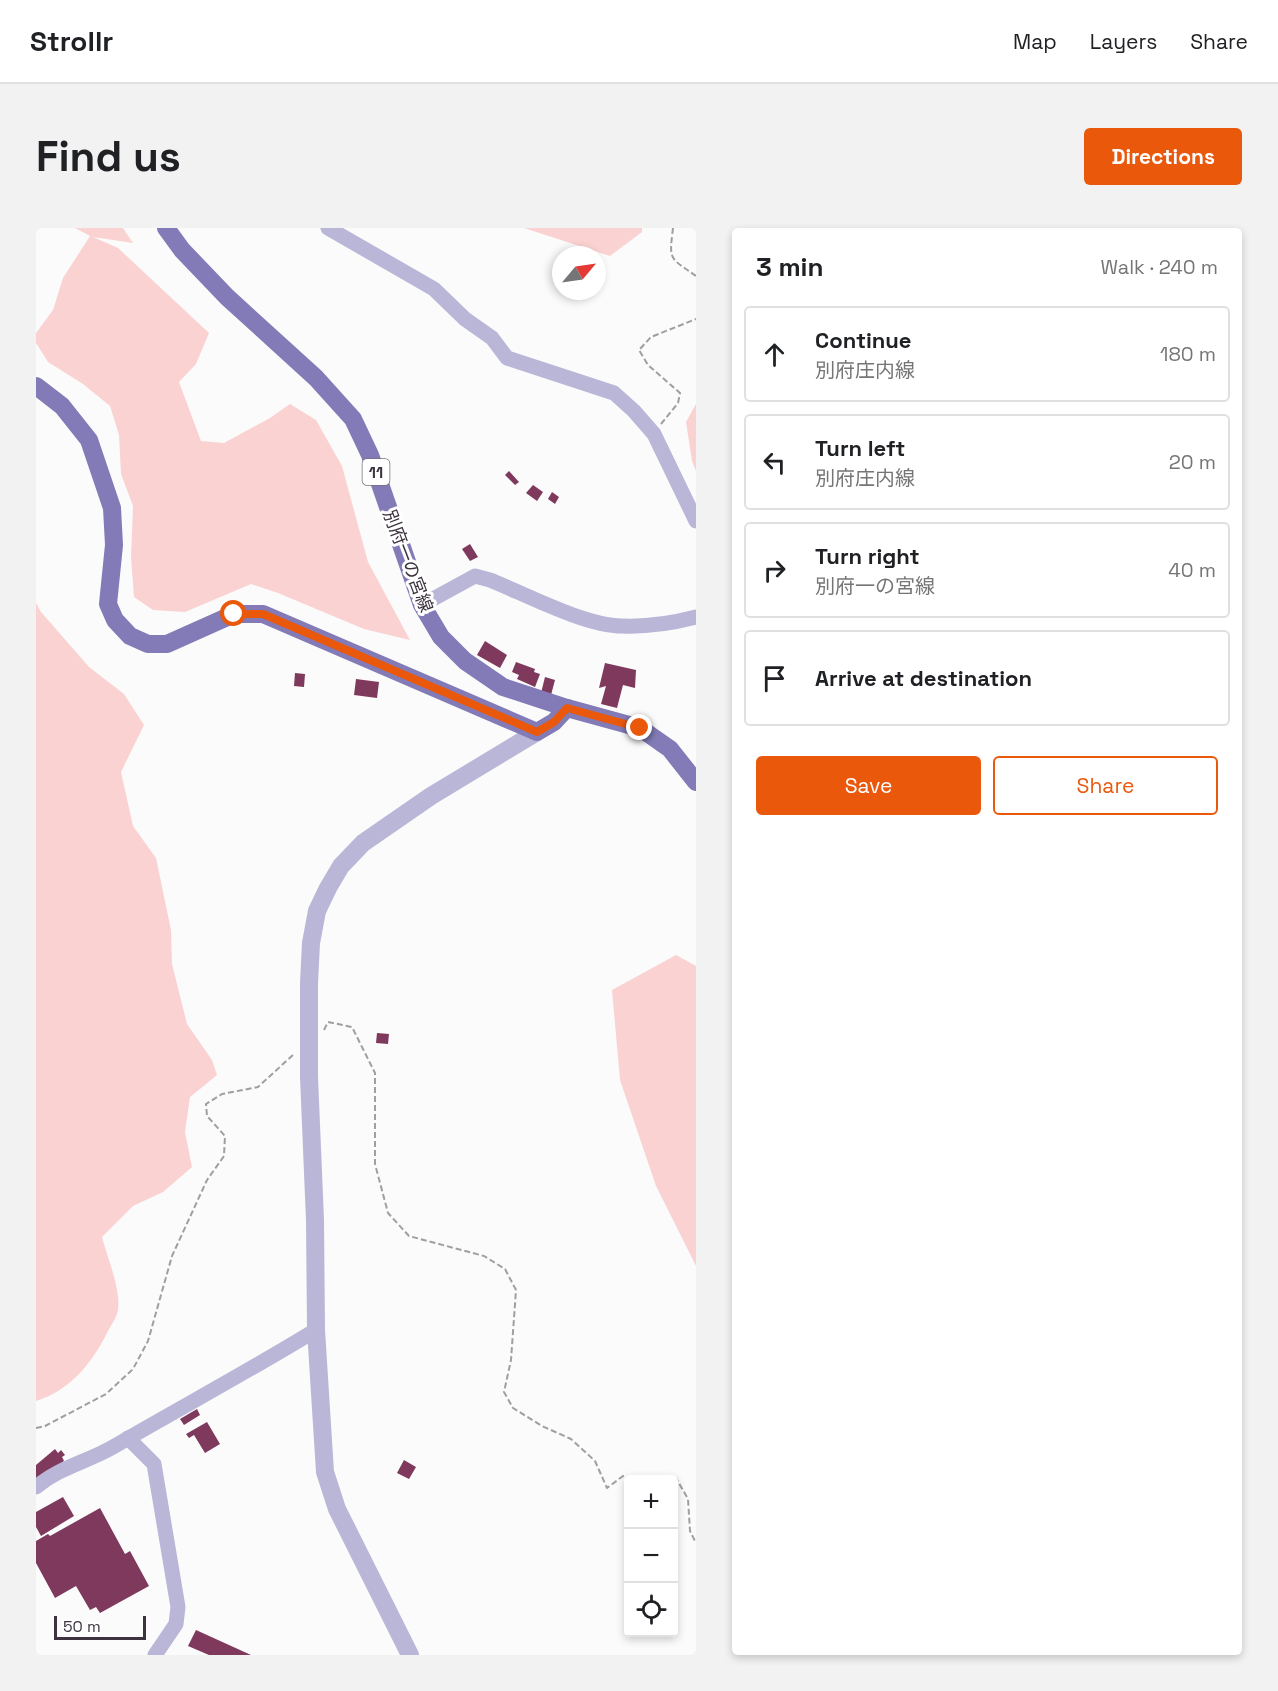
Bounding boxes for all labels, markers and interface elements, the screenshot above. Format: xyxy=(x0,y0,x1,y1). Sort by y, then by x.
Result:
text: Strollr xyxy=(30,23,113,59)
text: Map xyxy=(1013,28,1057,55)
text: Layers xyxy=(1090,28,1157,55)
text: Share xyxy=(1190,28,1248,55)
button: Directions xyxy=(1084,128,1242,185)
text: Find us xyxy=(36,130,181,183)
north arrow xyxy=(552,246,606,300)
text: 3 min xyxy=(756,250,824,284)
text: Walk · 240 m xyxy=(1100,254,1218,280)
text: Continue xyxy=(815,326,911,354)
icon: ahead xyxy=(758,338,791,371)
text: 180 m xyxy=(1160,341,1216,367)
text: 別府庄内線 xyxy=(815,357,915,383)
text: Turn left xyxy=(815,434,905,462)
icon: left xyxy=(758,446,791,479)
text: 20 m xyxy=(1169,449,1216,475)
road number: 11 xyxy=(362,459,390,485)
text: 別府庄内線 xyxy=(815,465,915,491)
street label: 別府一の宮線 xyxy=(378,506,439,615)
text: Turn right xyxy=(815,542,920,570)
icon: right xyxy=(758,554,791,587)
text: 40 m xyxy=(1168,557,1216,583)
text: 別府一の宮線 xyxy=(815,573,935,599)
route start xyxy=(220,600,246,626)
icon: arrive xyxy=(758,662,791,695)
text: Arrive at destination xyxy=(815,664,1032,692)
route end xyxy=(626,714,652,740)
button: Save xyxy=(756,756,981,815)
button: Share xyxy=(993,756,1218,815)
map controls xyxy=(624,1475,678,1637)
button: + xyxy=(624,1475,678,1529)
button: − xyxy=(624,1529,678,1583)
button: locate xyxy=(624,1583,678,1637)
scale bar xyxy=(54,1613,146,1640)
text: 50 m xyxy=(63,1616,101,1637)

